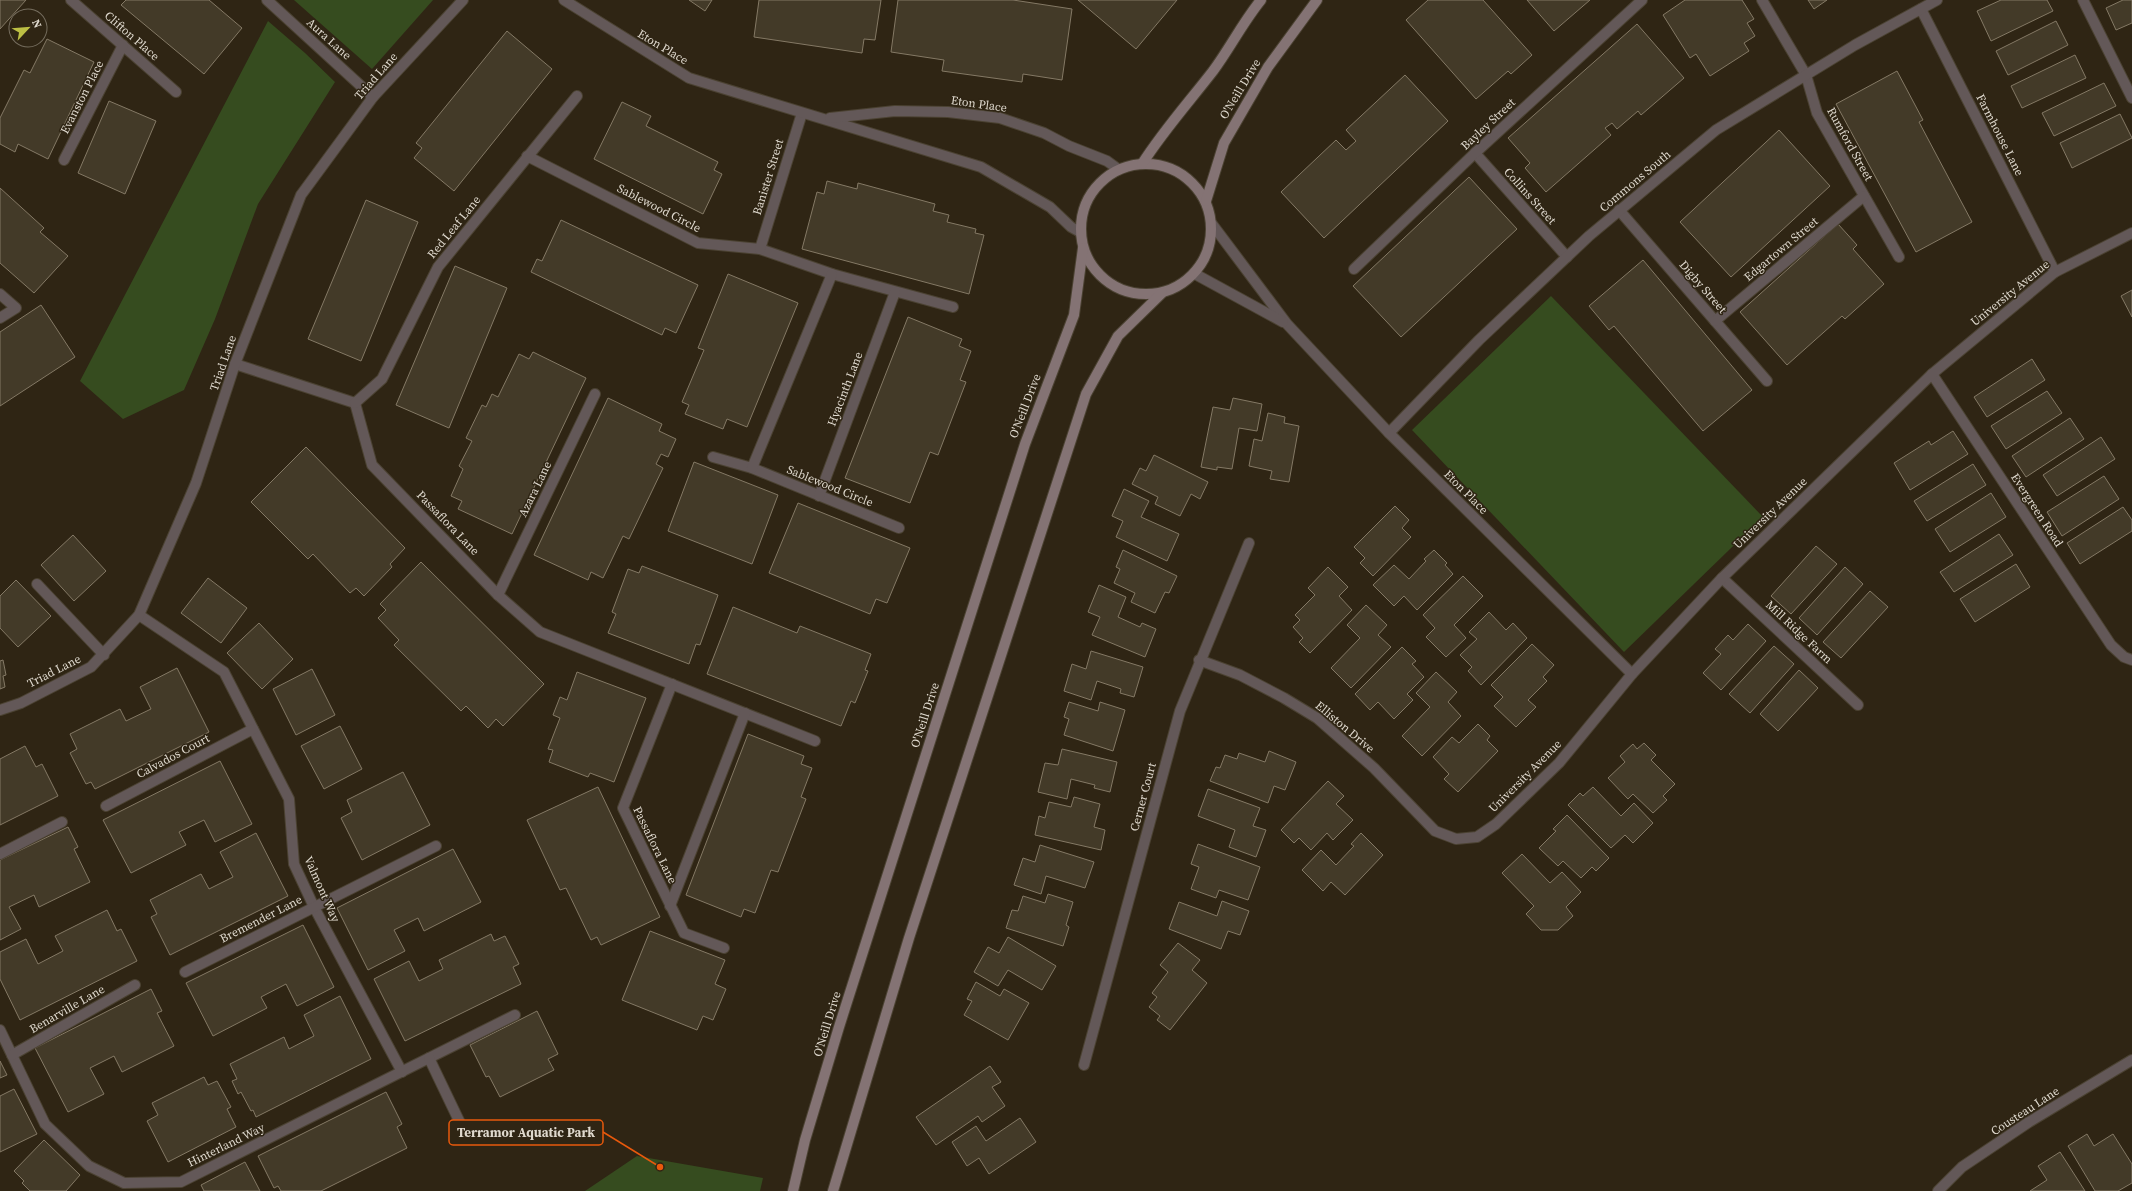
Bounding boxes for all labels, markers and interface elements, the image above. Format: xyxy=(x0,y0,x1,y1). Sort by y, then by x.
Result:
north arrow xyxy=(8,8,48,48)
street label: Clifton Place xyxy=(101,8,163,64)
street label: Aura Lane xyxy=(303,15,355,63)
text: N xyxy=(28,17,45,31)
street label: Eton Place xyxy=(635,26,691,68)
street label: Triad Lane xyxy=(351,49,401,103)
street label: O'Neill Drive xyxy=(1216,56,1264,122)
street label: Evanston Place xyxy=(57,57,107,137)
street label: Farmhouse Lane xyxy=(1972,91,2028,179)
street label: Eton Place xyxy=(950,92,1008,116)
street label: Bayley Street xyxy=(1457,95,1519,153)
street label: Rumford Street xyxy=(1823,104,1877,184)
street label: Banister Street xyxy=(749,137,787,217)
street label: Commons South xyxy=(1596,146,1674,216)
street label: Collins Street xyxy=(1500,164,1560,228)
street label: Sablewood Circle xyxy=(614,180,704,236)
street label: Red Leaf Lane xyxy=(424,192,484,262)
street label: Edgartown Street xyxy=(1741,213,1821,285)
street label: University Avenue xyxy=(1967,256,2053,330)
street label: Digby Street xyxy=(1676,257,1730,317)
street label: Triad Lane xyxy=(206,333,240,393)
street label: Hyacinth Lane xyxy=(823,350,867,428)
street label: O'Neill Drive xyxy=(1005,372,1045,440)
street label: Azara Lane xyxy=(515,459,555,519)
street label: Sablewood Circle xyxy=(784,461,876,511)
street label: Eton Place xyxy=(1440,466,1492,518)
street label: Evergreen Road xyxy=(2007,470,2067,550)
street label: University Avenue xyxy=(1730,474,1810,552)
street label: Passaflora Lane xyxy=(413,487,483,559)
street label: Mill Ridge Farm xyxy=(1762,597,1836,667)
street label: Triad Lane xyxy=(25,651,83,691)
street label: O'Neill Drive xyxy=(907,680,943,750)
street label: Elliston Drive xyxy=(1312,698,1378,756)
street label: Calvados Court xyxy=(134,730,212,782)
street label: University Avenue xyxy=(1485,736,1565,816)
street label: Cerner Court xyxy=(1126,761,1160,833)
street label: Passaflora Lane xyxy=(629,804,681,886)
street label: Valmont Way xyxy=(300,853,344,925)
street label: Bremender Lane xyxy=(217,891,305,947)
street label: Benarville Lane xyxy=(26,981,108,1037)
street label: O'Neill Drive xyxy=(809,989,845,1059)
street label: Cousteau Lane xyxy=(1988,1083,2062,1139)
street label: Hinterland Way xyxy=(185,1119,268,1171)
callout: Terramor Aquatic Park xyxy=(449,1120,603,1145)
text: Terramor Aquatic Park xyxy=(457,1124,595,1141)

